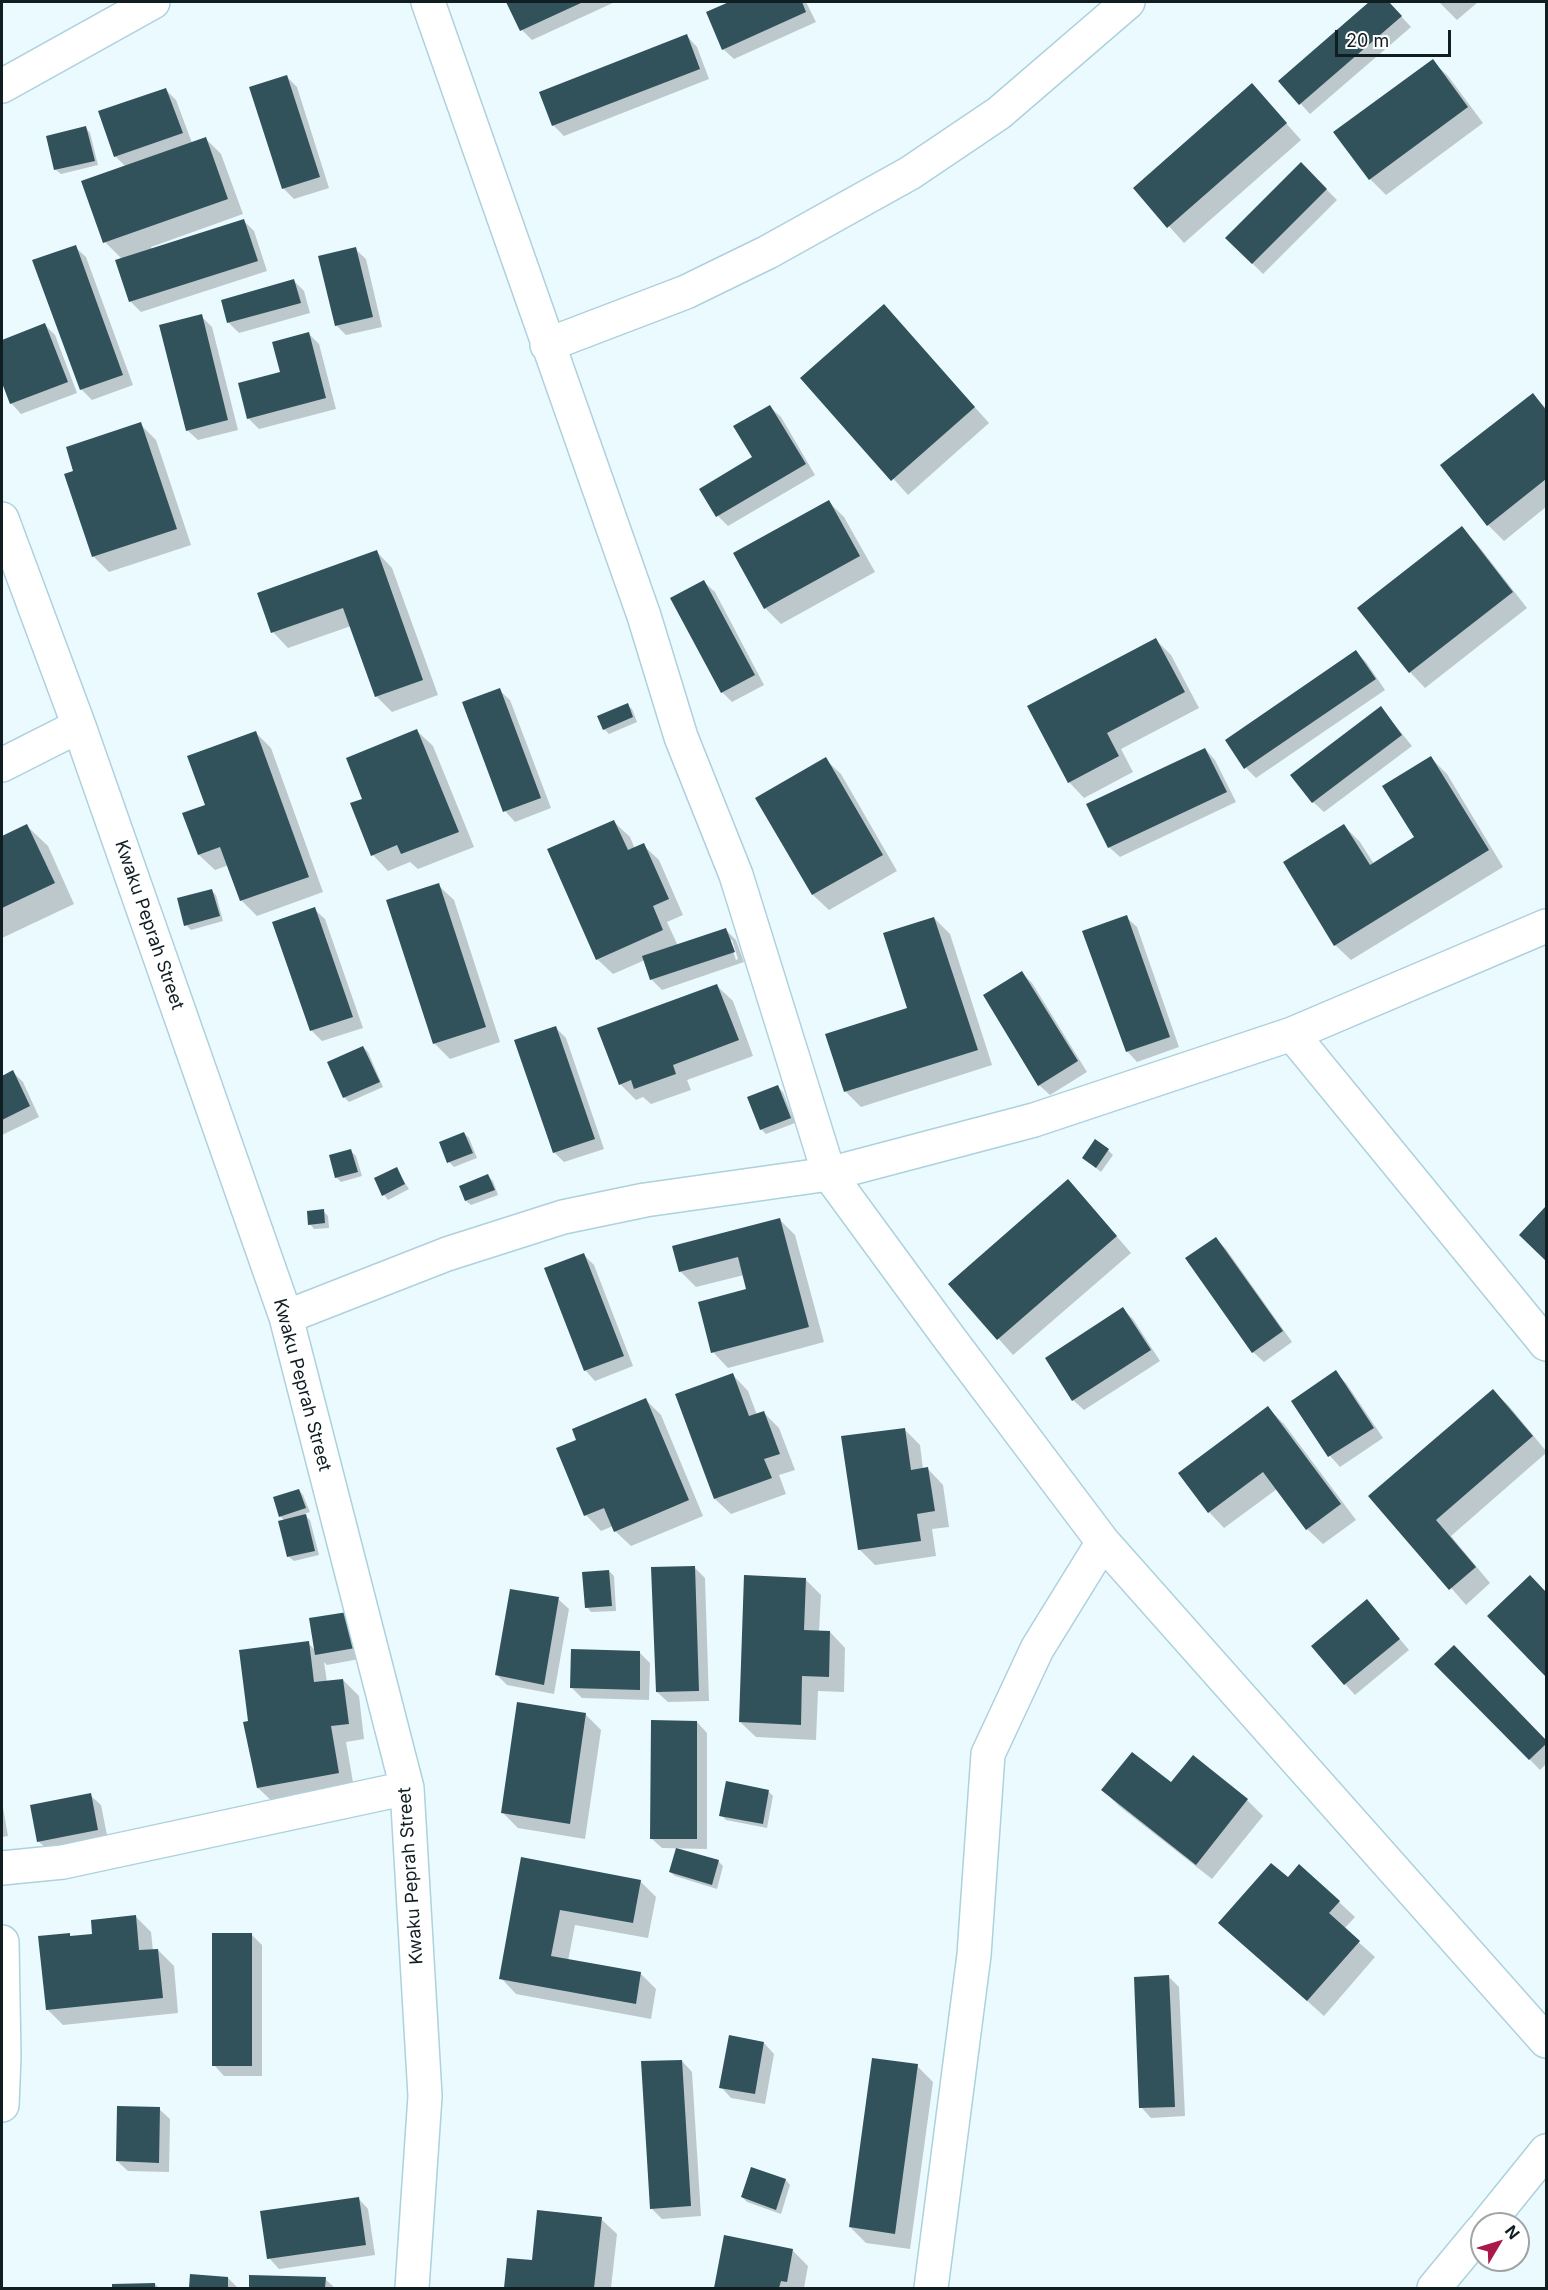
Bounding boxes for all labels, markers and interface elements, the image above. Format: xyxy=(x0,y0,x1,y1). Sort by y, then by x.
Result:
scale bar xyxy=(1338,18,1454,56)
text: 20 m xyxy=(1346,30,1389,51)
street label: Kwaku Peprah Street xyxy=(110,837,188,1013)
street label: Kwaku Peprah Street xyxy=(269,1296,335,1474)
street label: Kwaku Peprah Street xyxy=(394,1787,428,1965)
north arrow xyxy=(1470,2212,1530,2272)
text: N xyxy=(1501,2221,1524,2243)

